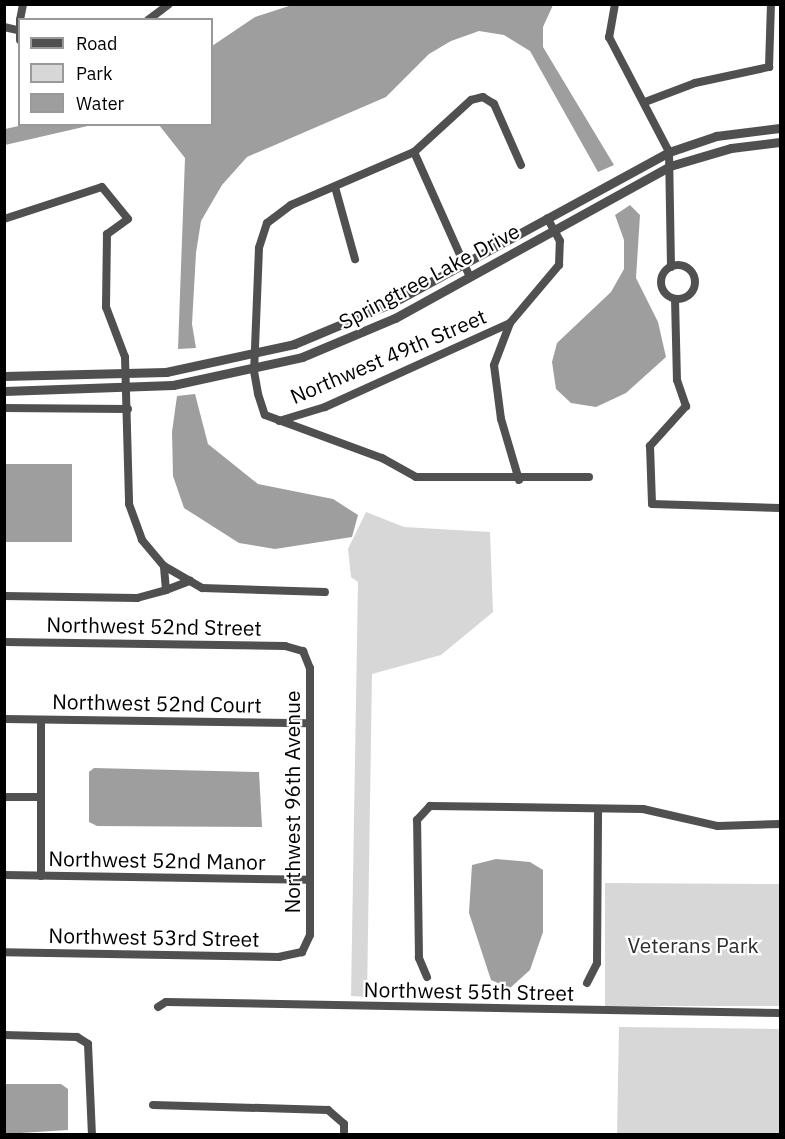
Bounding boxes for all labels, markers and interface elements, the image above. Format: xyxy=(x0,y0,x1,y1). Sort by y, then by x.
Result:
legend xyxy=(18,18,213,126)
text: Road xyxy=(76,32,117,55)
text: Park xyxy=(76,62,112,85)
text: Water xyxy=(76,92,124,115)
street label: Springtree Lake Drive xyxy=(334,218,524,334)
street label: Northwest 49th Street xyxy=(286,303,490,409)
street label: Northwest 52nd Street xyxy=(46,612,262,640)
street label: Northwest 52nd Court xyxy=(52,689,262,717)
street label: Northwest 96th Avenue xyxy=(279,690,305,914)
street label: Northwest 52nd Manor xyxy=(48,846,266,874)
street label: Northwest 53rd Street xyxy=(48,923,260,951)
park label: Veterans Park xyxy=(628,932,758,958)
street label: Northwest 55th Street xyxy=(363,977,575,1005)

